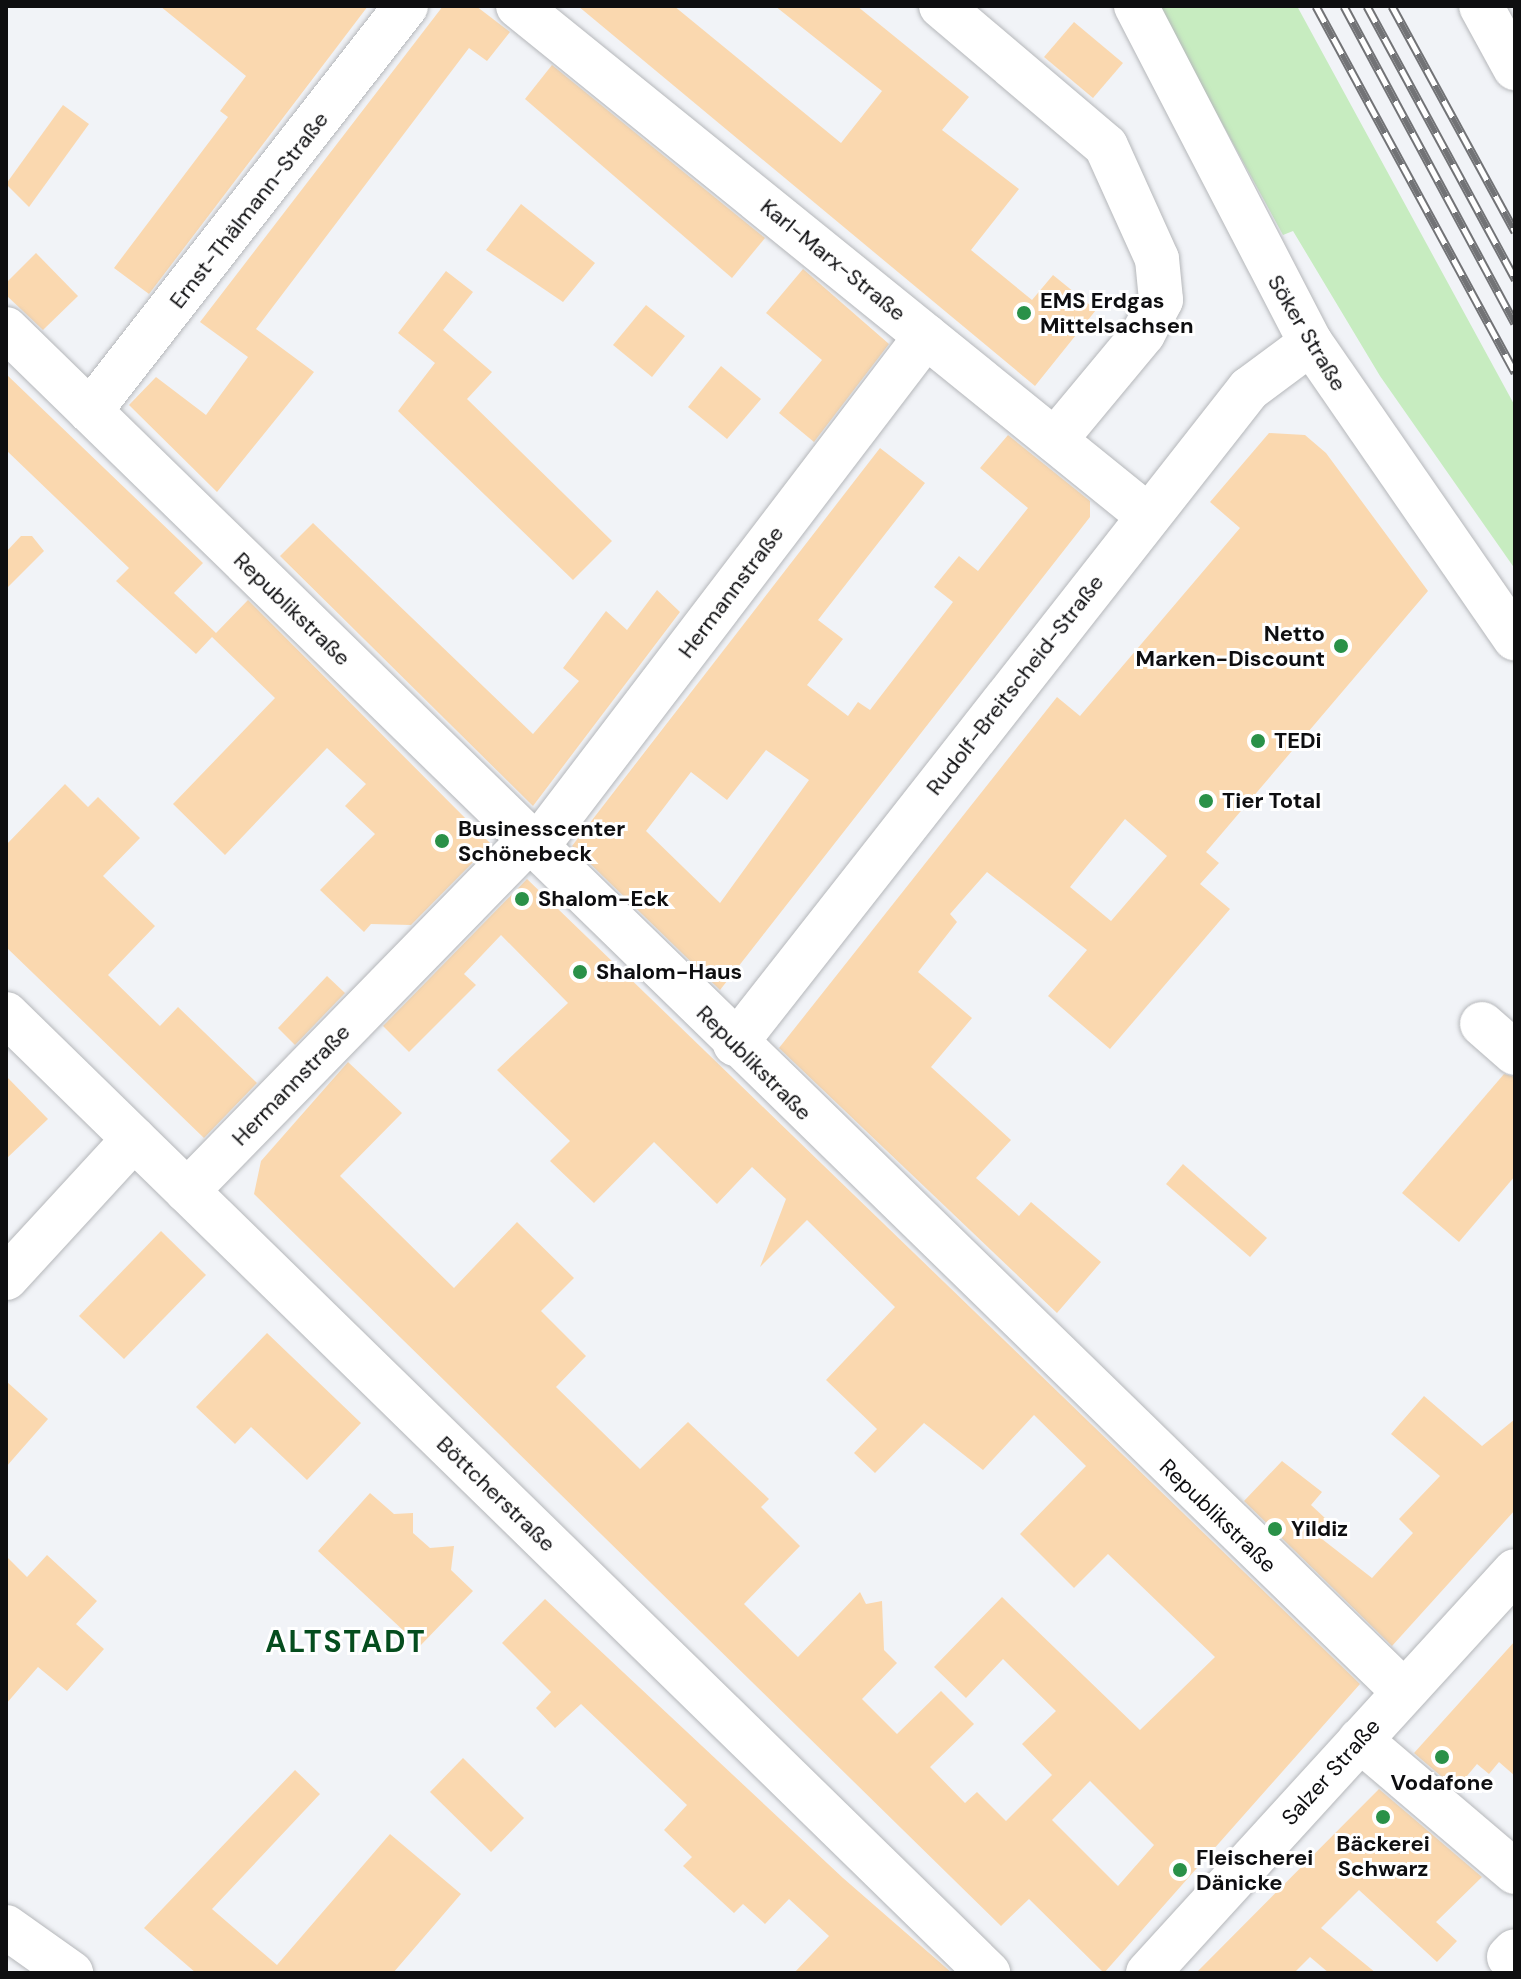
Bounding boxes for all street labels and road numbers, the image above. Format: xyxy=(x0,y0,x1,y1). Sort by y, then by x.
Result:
street label: Ernst-Thälmann-Straße xyxy=(164,107,334,313)
street label: Karl-Marx-Straße xyxy=(755,193,911,327)
street label: Söker Straße xyxy=(1262,270,1352,396)
street label: Hermannstraße xyxy=(673,521,789,663)
street label: Republikstraße xyxy=(228,547,356,671)
street label: Rudolf-Breitscheid-Straße xyxy=(921,570,1109,800)
street label: Republikstraße xyxy=(691,1000,817,1126)
street label: Hermannstraße xyxy=(226,1019,356,1151)
street label: Böttcherstraße xyxy=(431,1431,561,1557)
street label: Republikstraße xyxy=(1154,1454,1282,1578)
street label: Salzer Straße xyxy=(1276,1713,1386,1831)

